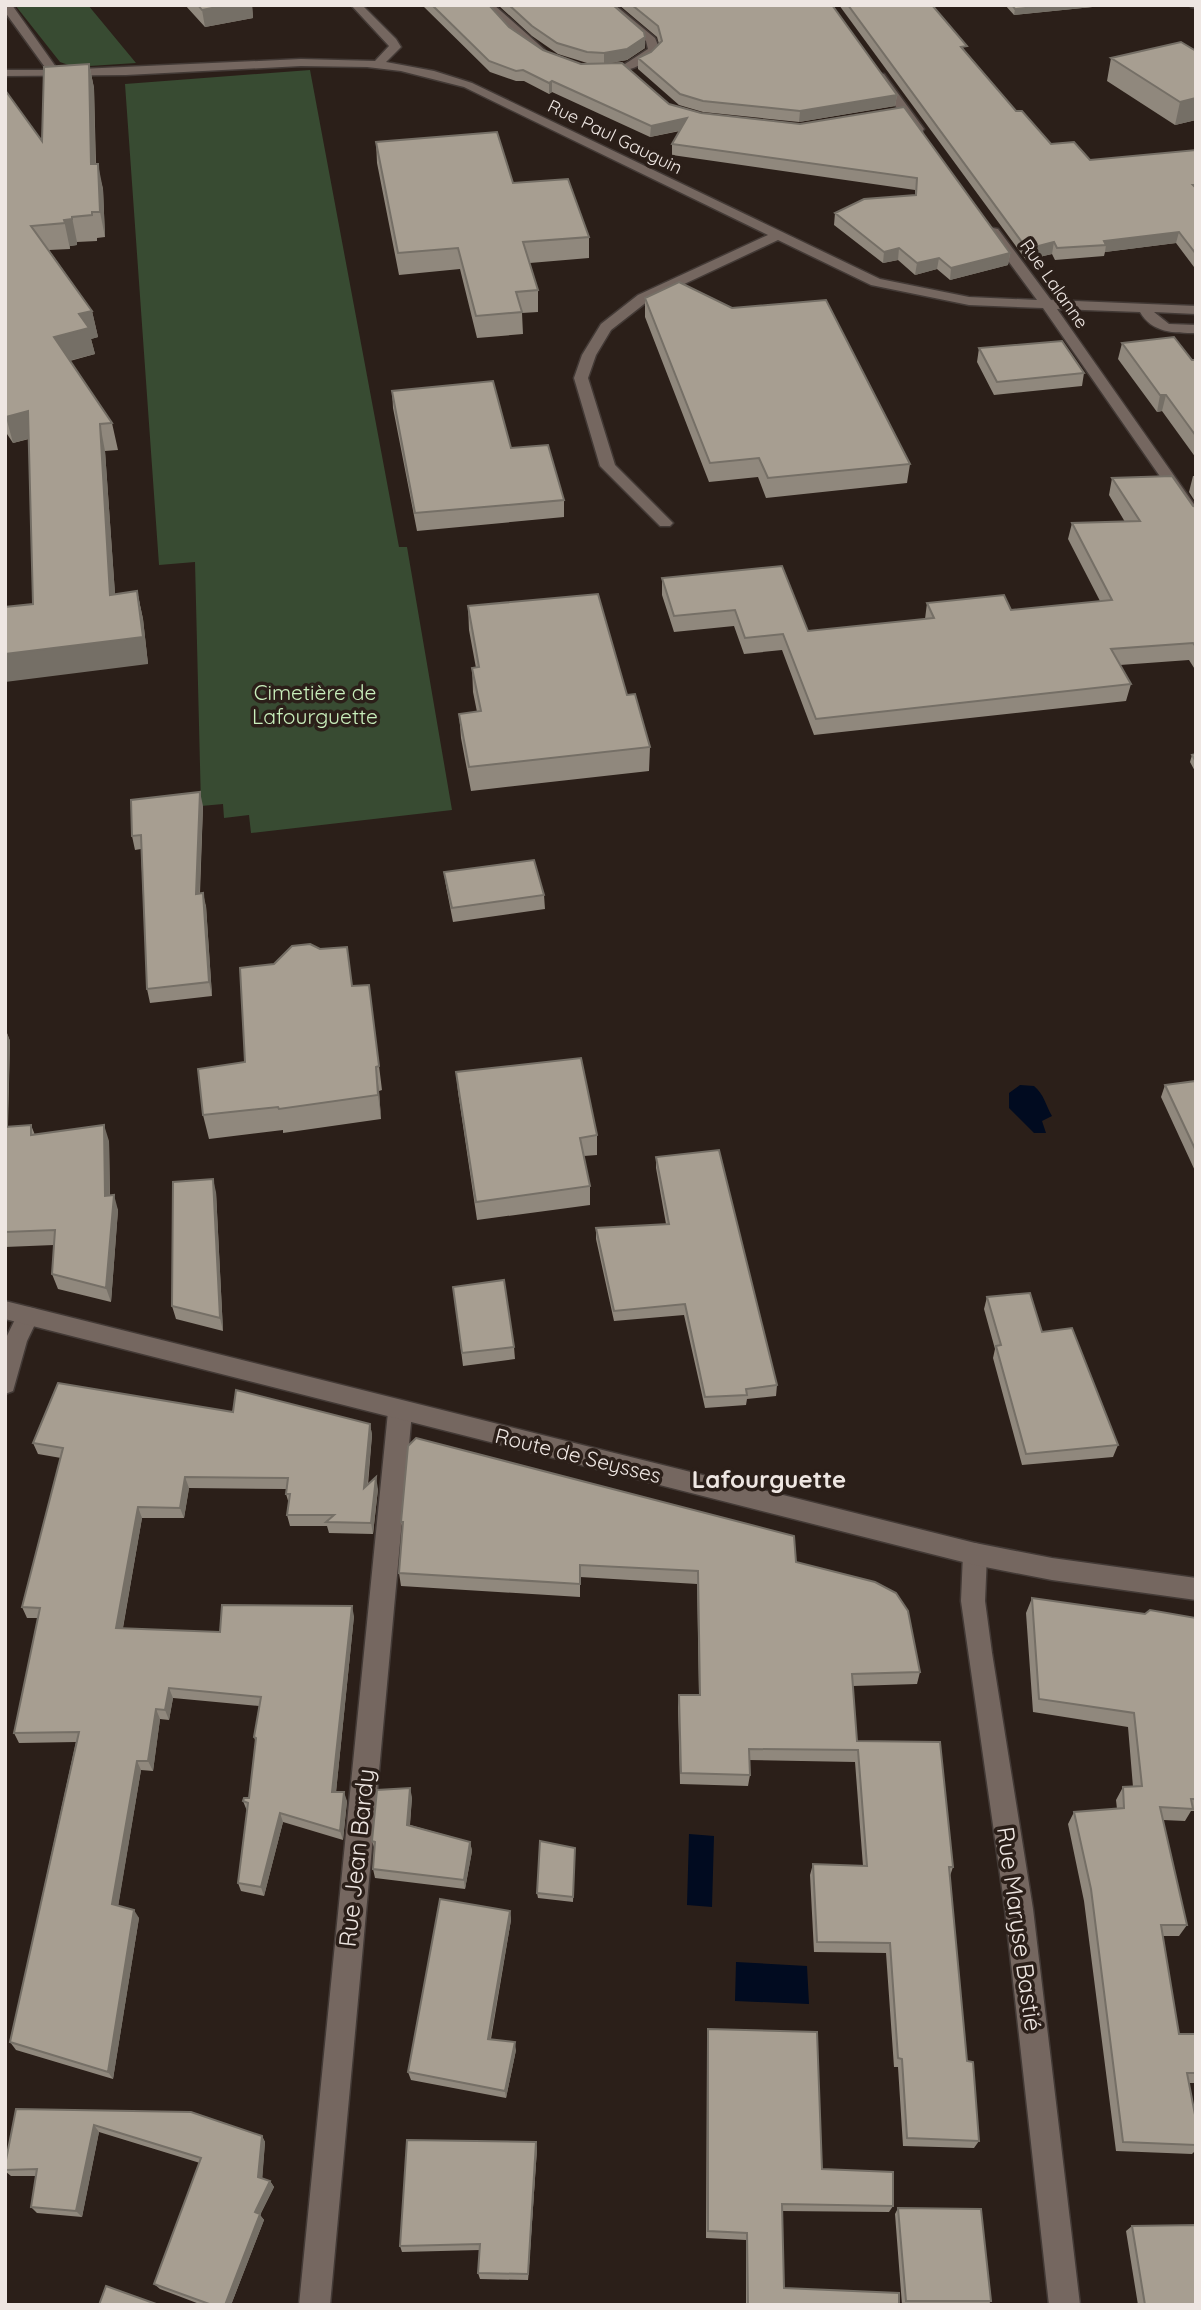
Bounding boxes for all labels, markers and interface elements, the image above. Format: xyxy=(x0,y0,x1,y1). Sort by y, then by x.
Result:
street label: Rue Paul Gauguin xyxy=(544,94,686,179)
street label: Rue Lalanne xyxy=(1015,235,1094,333)
park label: Cimetière de Lafourguette xyxy=(252,679,378,729)
street label: Route de Seysses xyxy=(493,1422,664,1488)
district label: Lafourguette xyxy=(692,1464,846,1494)
street label: Rue Jean Bardy xyxy=(332,1767,380,1948)
street label: Rue Maryse Bastié xyxy=(991,1825,1049,2033)

